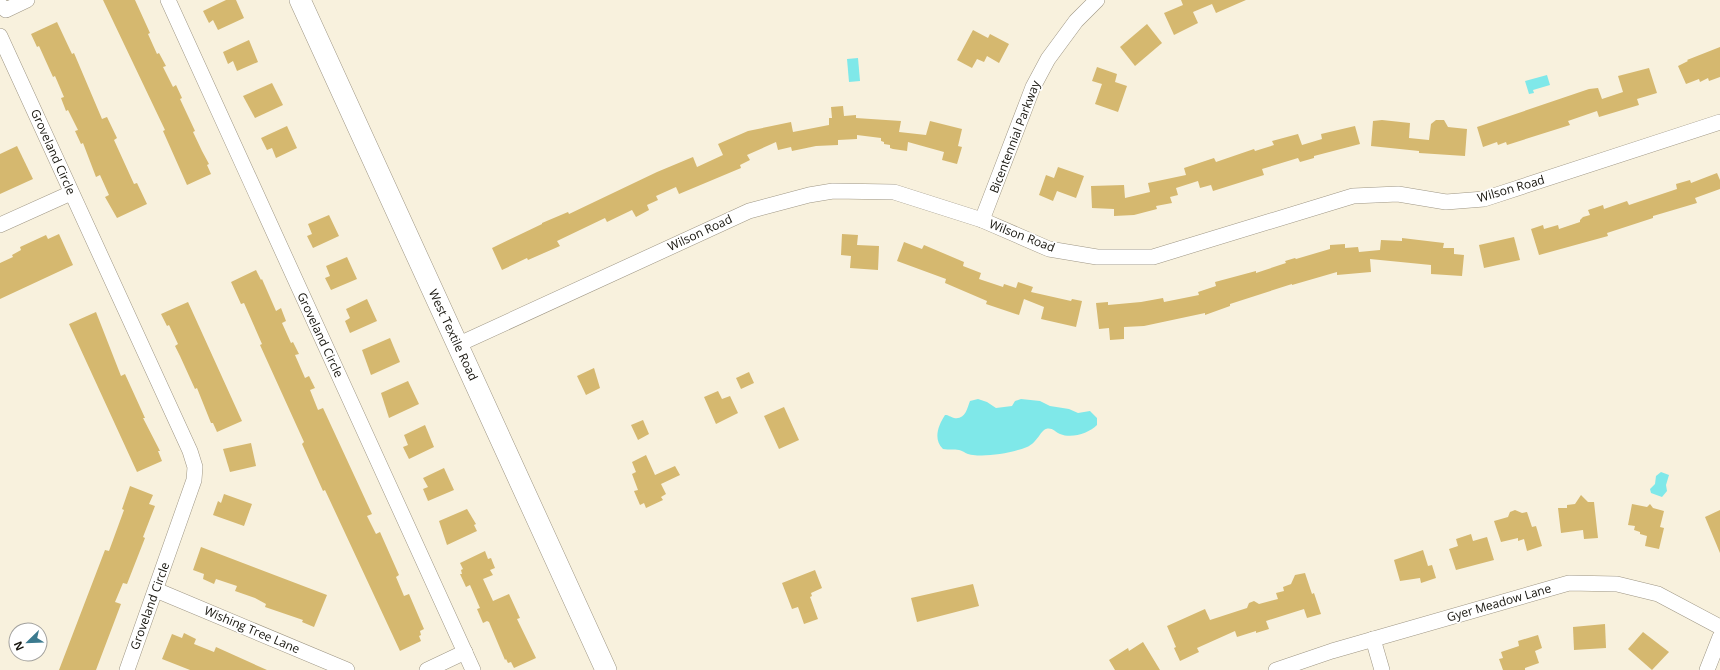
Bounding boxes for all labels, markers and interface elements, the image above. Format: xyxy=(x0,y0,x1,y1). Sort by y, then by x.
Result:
street label: Bicentennial Parkway xyxy=(985,77,1044,196)
street label: Groveland Circle xyxy=(27,106,80,198)
street label: Wilson Road xyxy=(1475,171,1546,206)
street label: Wilson Road xyxy=(665,210,735,255)
street label: Wilson Road xyxy=(987,215,1058,256)
street label: West Textile Road xyxy=(425,286,482,383)
street label: Groveland Circle xyxy=(293,289,348,380)
street label: Groveland Circle xyxy=(126,559,173,652)
street label: Gyer Meadow Lane xyxy=(1445,579,1553,626)
street label: Wishing Tree Lane xyxy=(202,602,303,657)
north arrow xyxy=(8,622,48,662)
text: N xyxy=(10,639,27,653)

